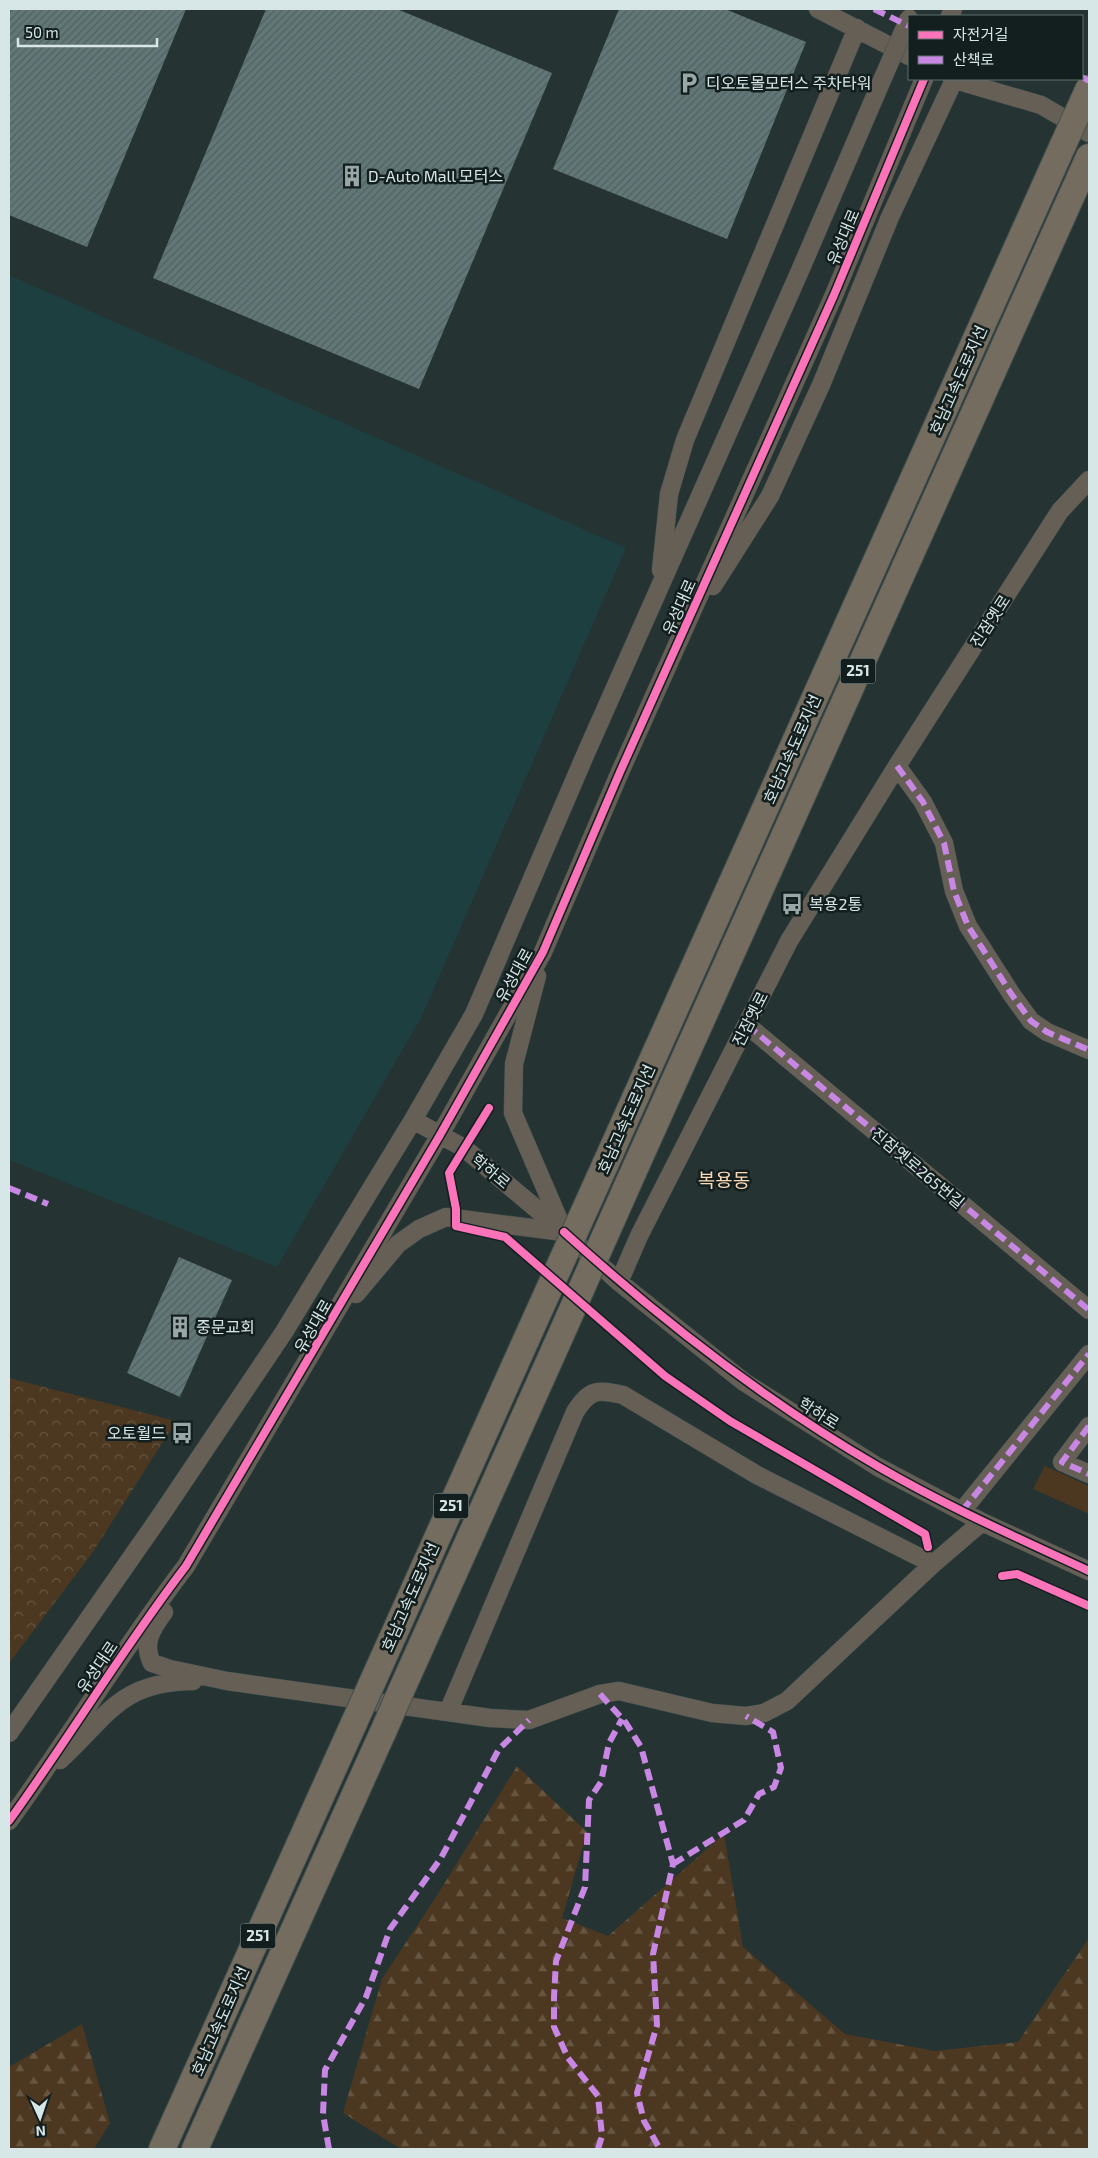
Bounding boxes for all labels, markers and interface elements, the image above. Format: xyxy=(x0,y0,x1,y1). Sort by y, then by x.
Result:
scale bar xyxy=(18,15,156,47)
legend xyxy=(908,15,1083,80)
text: 50 m xyxy=(25,23,59,41)
text: 자전거길 xyxy=(953,25,1008,43)
text: 산책로 xyxy=(953,50,994,68)
parking icon: 디오토몰모터스 주차타워 xyxy=(676,70,702,96)
place label: 디오토몰모터스 주차타워 xyxy=(706,73,872,92)
building icon: D-Auto Mall 모터스 xyxy=(339,163,365,189)
place label: D-Auto Mall 모터스 xyxy=(368,166,503,185)
street label: 유성대로 xyxy=(822,206,863,268)
street label: 호남고속도로지선 xyxy=(925,322,990,437)
street label: 유성대로 xyxy=(658,576,699,638)
street label: 진잠옛로 xyxy=(966,591,1014,651)
road number: 251 xyxy=(840,658,876,684)
street label: 호남고속도로지선 xyxy=(759,691,824,806)
bus stop icon: 복용2통 xyxy=(779,891,805,917)
place label: 복용2통 xyxy=(809,894,862,913)
street label: 유성대로 xyxy=(491,944,536,1005)
street label: 진잠옛로 xyxy=(728,988,772,1049)
street label: 호남고속도로지선 xyxy=(593,1061,658,1176)
street label: 진잠옛로265번길 xyxy=(868,1123,968,1212)
street label: 학하로 xyxy=(468,1149,515,1192)
district label: 복용동 xyxy=(698,1168,750,1191)
street label: 유성대로 xyxy=(290,1295,336,1356)
building icon: 중문교회 xyxy=(167,1314,193,1340)
place label: 중문교회 xyxy=(196,1317,255,1336)
street label: 학하로 xyxy=(796,1393,843,1432)
bus stop icon: 오토월드 xyxy=(169,1420,195,1446)
place label: 오토월드 xyxy=(107,1423,166,1442)
road number: 251 xyxy=(434,1494,468,1518)
street label: 호남고속도로지선 xyxy=(377,1539,442,1654)
street label: 유성대로 xyxy=(72,1637,121,1696)
road number: 251 xyxy=(240,1924,276,1948)
street label: 호남고속도로지선 xyxy=(187,1963,252,2078)
north arrow xyxy=(15,2093,65,2143)
text: N xyxy=(35,2123,46,2140)

